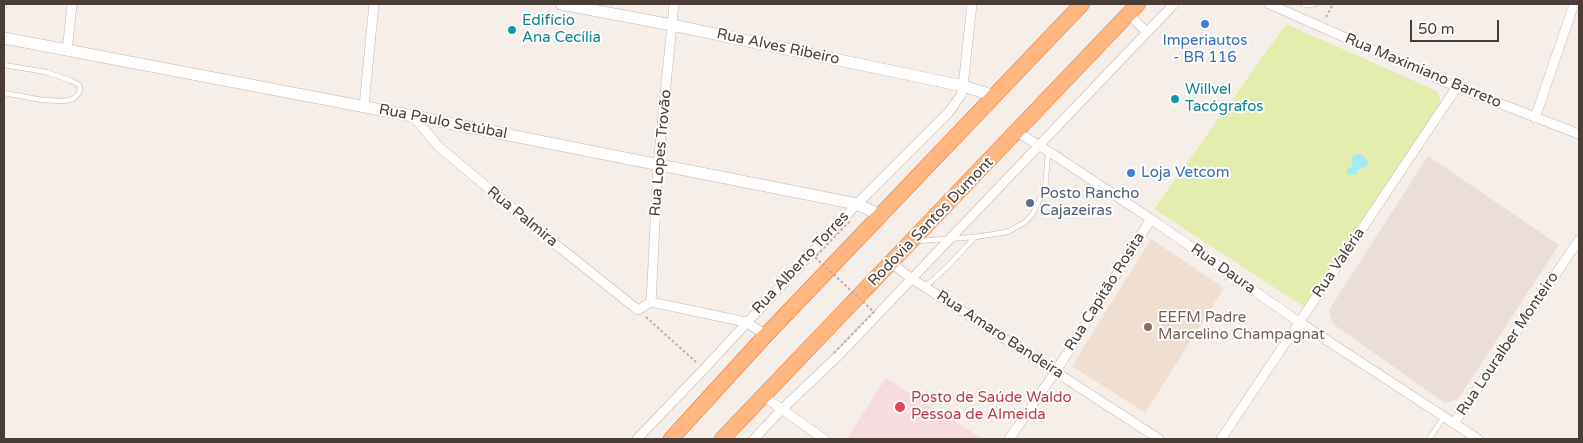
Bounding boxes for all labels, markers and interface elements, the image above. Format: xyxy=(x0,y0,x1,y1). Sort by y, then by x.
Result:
scale bar xyxy=(1413,10,1502,42)
place label: Edifício Ana Cecília xyxy=(522,12,601,47)
marker: Imperiautos - BR 116 xyxy=(1199,18,1211,30)
text: 50 m xyxy=(1418,20,1455,38)
marker: Edifício Ana Cecília xyxy=(506,24,518,36)
street label: Rua Alves Ribeiro xyxy=(715,25,841,69)
street label: Rua Maximiano Barreto xyxy=(1342,30,1504,112)
place label: Imperiautos - BR 116 xyxy=(1163,32,1247,67)
place label: Willvel Tacógrafos xyxy=(1185,81,1263,116)
street label: Rua Lopes Trovão xyxy=(646,89,676,217)
marker: Willvel Tacógrafos xyxy=(1169,93,1181,105)
street label: Rua Paulo Setúbal xyxy=(377,101,509,143)
street label: Rodovia Santos Dumont xyxy=(865,154,997,290)
place label: Loja Vetcom xyxy=(1141,164,1229,182)
marker: Loja Vetcom xyxy=(1125,167,1137,179)
street label: Rua Palmira xyxy=(483,183,561,251)
place label: Posto Rancho Cajazeiras xyxy=(1040,185,1139,220)
marker: Posto Rancho Cajazeiras xyxy=(1024,197,1036,209)
street label: Rua Alberto Torres xyxy=(749,208,853,318)
street label: Rua Valéria xyxy=(1309,225,1369,301)
street label: Rua Capitão Rosita xyxy=(1061,229,1149,355)
street label: Rua Daura xyxy=(1187,240,1259,298)
street label: Rua Louralber Monteiro xyxy=(1453,269,1563,419)
street label: Rua Amaro Bandeira xyxy=(933,287,1067,383)
place label: EEFM Padre Marcelino Champagnat xyxy=(1158,309,1325,344)
marker: EEFM Padre Marcelino Champagnat xyxy=(1142,321,1154,333)
place label: Posto de Saúde Waldo Pessoa de Almeida xyxy=(911,389,1072,424)
marker: Posto de Saúde Waldo Pessoa de Almeida xyxy=(893,400,907,414)

